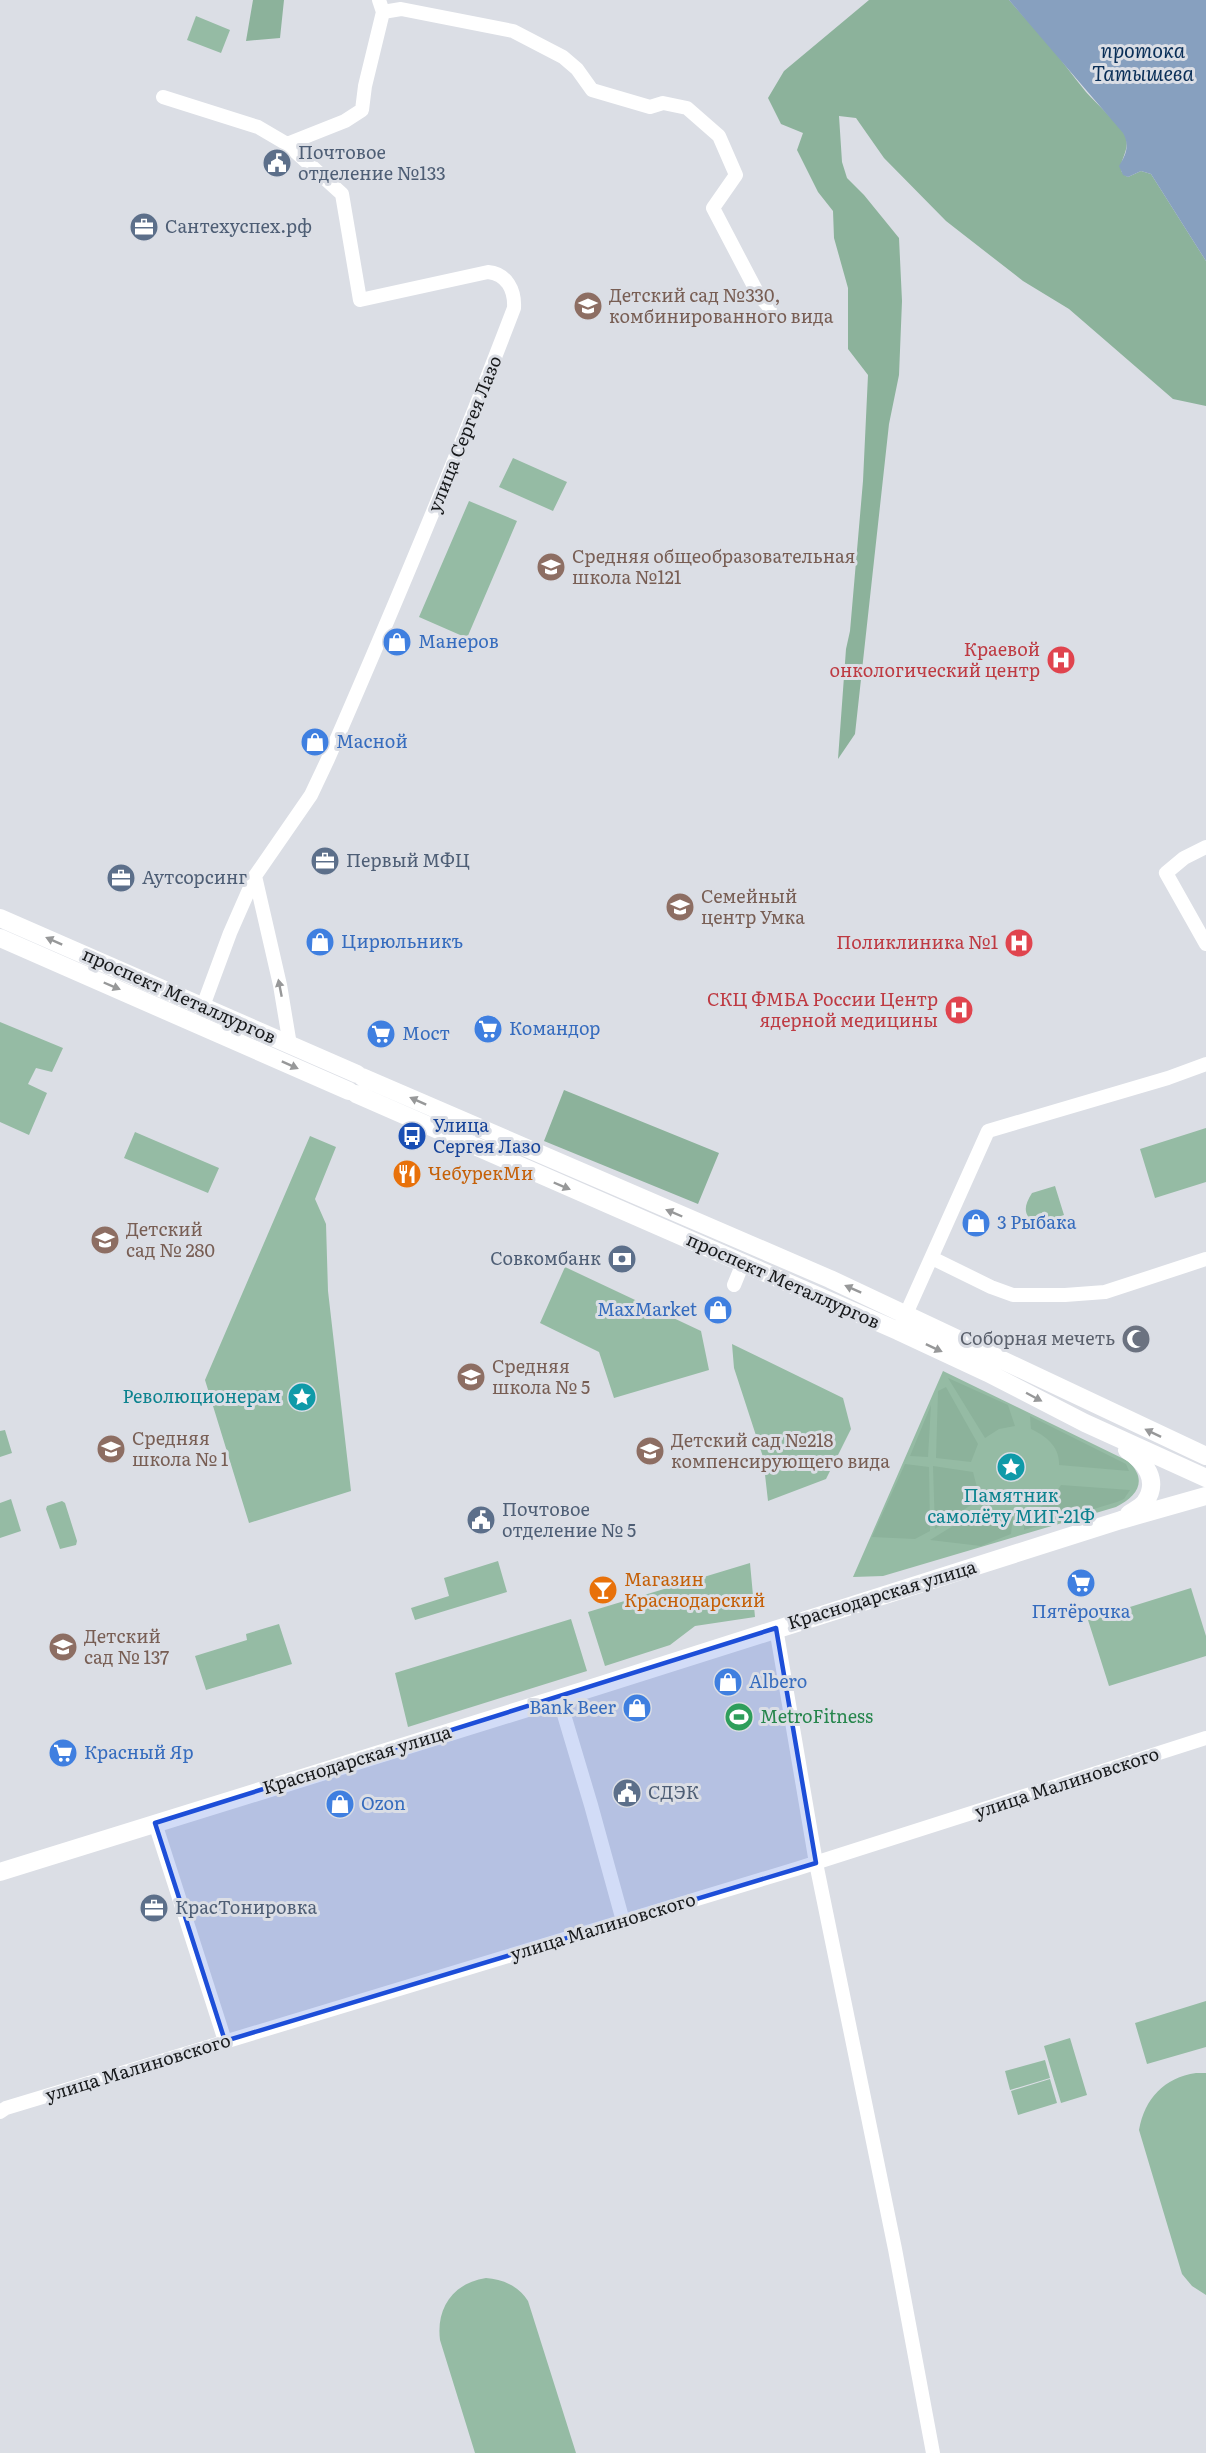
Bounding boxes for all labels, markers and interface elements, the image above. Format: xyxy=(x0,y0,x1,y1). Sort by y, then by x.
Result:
water label: протока Татышева xyxy=(1092,34,1195,87)
place label: Почтовое отделение №133 xyxy=(298,138,446,186)
public building icon: Почтовое отделение №133 xyxy=(261,147,293,179)
office icon: Сантехуспех.рф xyxy=(128,211,160,243)
place label: Сантехуспех.рф xyxy=(165,212,312,239)
place label: Детский сад №330, комбинированного вида xyxy=(609,281,834,329)
school or university icon: Детский сад №330, комбинированного вида xyxy=(572,290,604,322)
street label: улица Сергея Лазо xyxy=(420,351,507,516)
place label: Средняя общеобразовательная школа №121 xyxy=(572,542,855,590)
school or university icon: Средняя общеобразовательная школа №121 xyxy=(535,551,567,583)
shop icon: Манеров xyxy=(381,626,413,658)
place label: Манеров xyxy=(418,627,499,654)
place label: Краевой онкологический центр xyxy=(829,635,1040,683)
hospital icon: Краевой онкологический центр xyxy=(1045,644,1077,676)
shop icon: Масной xyxy=(299,726,331,758)
place label: Масной xyxy=(336,727,408,754)
office icon: Первый МФЦ xyxy=(309,845,341,877)
place label: Первый МФЦ xyxy=(346,846,470,873)
office icon: Аутсорсинг xyxy=(105,862,137,894)
place label: Аутсорсинг xyxy=(142,863,247,890)
place label: Семейный центр Умка xyxy=(701,882,805,930)
school or university icon: Семейный центр Умка xyxy=(664,891,696,923)
shop icon: Цирюльникъ xyxy=(304,926,336,958)
place label: Цирюльникъ xyxy=(341,927,463,954)
hospital icon: Поликлиника №1 xyxy=(1003,927,1035,959)
place label: Поликлиника №1 xyxy=(836,928,998,955)
one-way arrow xyxy=(44,936,62,946)
street label: проспект Металлургов xyxy=(79,940,281,1050)
one-way arrow xyxy=(275,978,284,997)
one-way arrow xyxy=(103,981,121,991)
place label: СКЦ ФМБА России Центр ядерной медицины xyxy=(707,985,938,1033)
hospital icon: СКЦ ФМБА России Центр ядерной медицины xyxy=(943,994,975,1026)
supermarket icon: Командор xyxy=(472,1013,504,1045)
place label: Командор xyxy=(509,1014,600,1041)
supermarket icon: Мост xyxy=(365,1018,397,1050)
place label: Мост xyxy=(402,1019,450,1046)
one-way arrow xyxy=(281,1060,299,1070)
one-way arrow xyxy=(409,1097,426,1106)
place label: Улица Сергея Лазо xyxy=(433,1111,541,1159)
bus stop icon: Улица Сергея Лазо xyxy=(396,1120,428,1152)
restaurant icon: ЧебурекМи xyxy=(391,1158,423,1190)
place label: ЧебурекМи xyxy=(428,1159,533,1186)
one-way arrow xyxy=(554,1181,572,1191)
shop icon: 3 Рыбака xyxy=(960,1207,992,1239)
one-way arrow xyxy=(665,1208,682,1217)
place label: 3 Рыбака xyxy=(997,1208,1077,1235)
place label: Детский сад № 280 xyxy=(126,1215,215,1263)
school or university icon: Детский сад № 280 xyxy=(89,1224,121,1256)
street label: проспект Металлургов xyxy=(683,1225,885,1335)
bank icon: Совкомбанк xyxy=(606,1243,638,1275)
place label: Совкомбанк xyxy=(490,1244,601,1271)
one-way arrow xyxy=(843,1284,861,1294)
shop icon: MaxMarket xyxy=(702,1294,734,1326)
place label: MaxMarket xyxy=(597,1295,698,1322)
mosque icon: Соборная мечеть xyxy=(1120,1323,1152,1355)
place label: Соборная мечеть xyxy=(960,1324,1115,1351)
one-way arrow xyxy=(925,1343,942,1352)
place label: Средняя школа № 5 xyxy=(492,1352,590,1400)
school or university icon: Средняя школа № 5 xyxy=(455,1361,487,1393)
place icon: Революционерам xyxy=(286,1381,318,1413)
place label: Революционерам xyxy=(123,1382,281,1409)
one-way arrow xyxy=(1025,1392,1042,1402)
place label: Средняя школа № 1 xyxy=(132,1424,228,1472)
place label: Детский сад №218 компенсирующего вида xyxy=(671,1426,890,1474)
one-way arrow xyxy=(1144,1428,1161,1437)
school or university icon: Средняя школа № 1 xyxy=(95,1433,127,1465)
school or university icon: Детский сад №218 компенсирующего вида xyxy=(634,1435,666,1467)
place icon: Памятник самолёту МИГ-21Ф xyxy=(995,1451,1027,1483)
place label: Памятник самолёту МИГ-21Ф xyxy=(927,1481,1095,1529)
place label: Почтовое отделение № 5 xyxy=(502,1495,636,1543)
public building icon: Почтовое отделение № 5 xyxy=(465,1504,497,1536)
street label: Краснодарская улица xyxy=(784,1552,980,1635)
place label: Магазин Краснодарский xyxy=(624,1565,765,1613)
supermarket icon: Пятёрочка xyxy=(1065,1567,1097,1599)
bar icon: Магазин Краснодарский xyxy=(587,1574,619,1606)
place label: Пятёрочка xyxy=(1031,1597,1131,1624)
place label: Детский сад № 137 xyxy=(84,1622,169,1670)
school or university icon: Детский сад № 137 xyxy=(47,1631,79,1663)
shop icon: Albero xyxy=(712,1666,744,1698)
place label: Albero xyxy=(749,1667,807,1694)
shop icon: Bank Beer xyxy=(621,1692,653,1724)
place label: Bank Beer xyxy=(529,1693,616,1720)
sports icon: MetroFitness xyxy=(723,1701,755,1733)
place label: MetroFitness xyxy=(760,1702,873,1729)
street label: Краснодарская улица xyxy=(259,1717,455,1800)
supermarket icon: Красный Яр xyxy=(47,1737,79,1769)
place label: Красный Яр xyxy=(84,1738,194,1765)
street label: улица Малиновского xyxy=(971,1739,1162,1824)
public building icon: СДЭК xyxy=(611,1777,643,1809)
place label: СДЭК xyxy=(648,1778,699,1805)
shop icon: Ozon xyxy=(324,1788,356,1820)
place label: Ozon xyxy=(361,1789,406,1816)
street label: улица Малиновского xyxy=(507,1885,699,1967)
office icon: КрасТонировка xyxy=(138,1892,170,1924)
place label: КрасТонировка xyxy=(175,1893,318,1920)
street label: улица Малиновского xyxy=(42,2026,234,2108)

